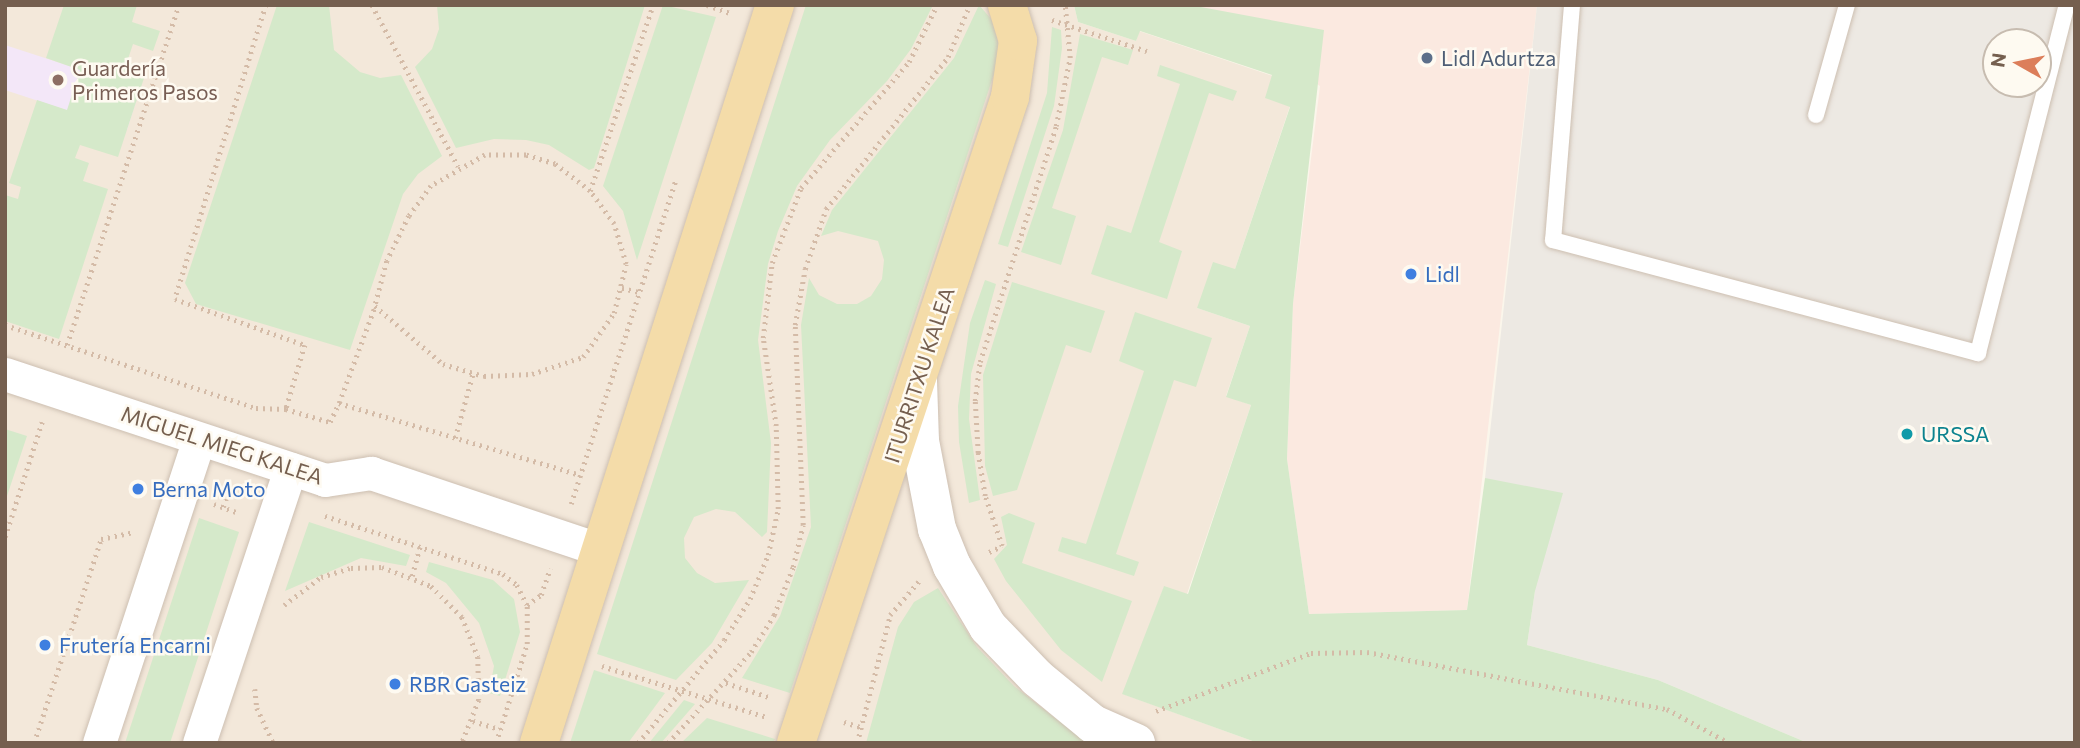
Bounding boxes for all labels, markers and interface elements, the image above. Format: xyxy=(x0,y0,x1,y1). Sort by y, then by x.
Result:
north arrow xyxy=(1982,28,2052,98)
place label: Lidl Adurtza xyxy=(1441,45,1556,71)
marker: Lidl Adurtza xyxy=(1419,50,1435,66)
text: N xyxy=(1985,51,2010,69)
place label: Guardería Primeros Pasos xyxy=(72,55,218,105)
marker: Guardería Primeros Pasos xyxy=(50,72,66,88)
place label: Lidl xyxy=(1425,261,1460,287)
marker: Lidl xyxy=(1403,266,1419,282)
street label: ITURRITXU KALEA xyxy=(879,284,959,466)
street label: MIGUEL MIEG KALEA xyxy=(118,400,326,490)
place label: URSSA xyxy=(1921,421,1990,447)
marker: URSSA xyxy=(1899,426,1915,442)
place label: Berna Moto xyxy=(152,476,266,502)
marker: Berna Moto xyxy=(130,481,146,497)
place label: Frutería Encarni xyxy=(59,632,211,658)
marker: Frutería Encarni xyxy=(37,637,53,653)
place label: RBR Gasteiz xyxy=(409,671,526,697)
marker: RBR Gasteiz xyxy=(387,676,403,692)

